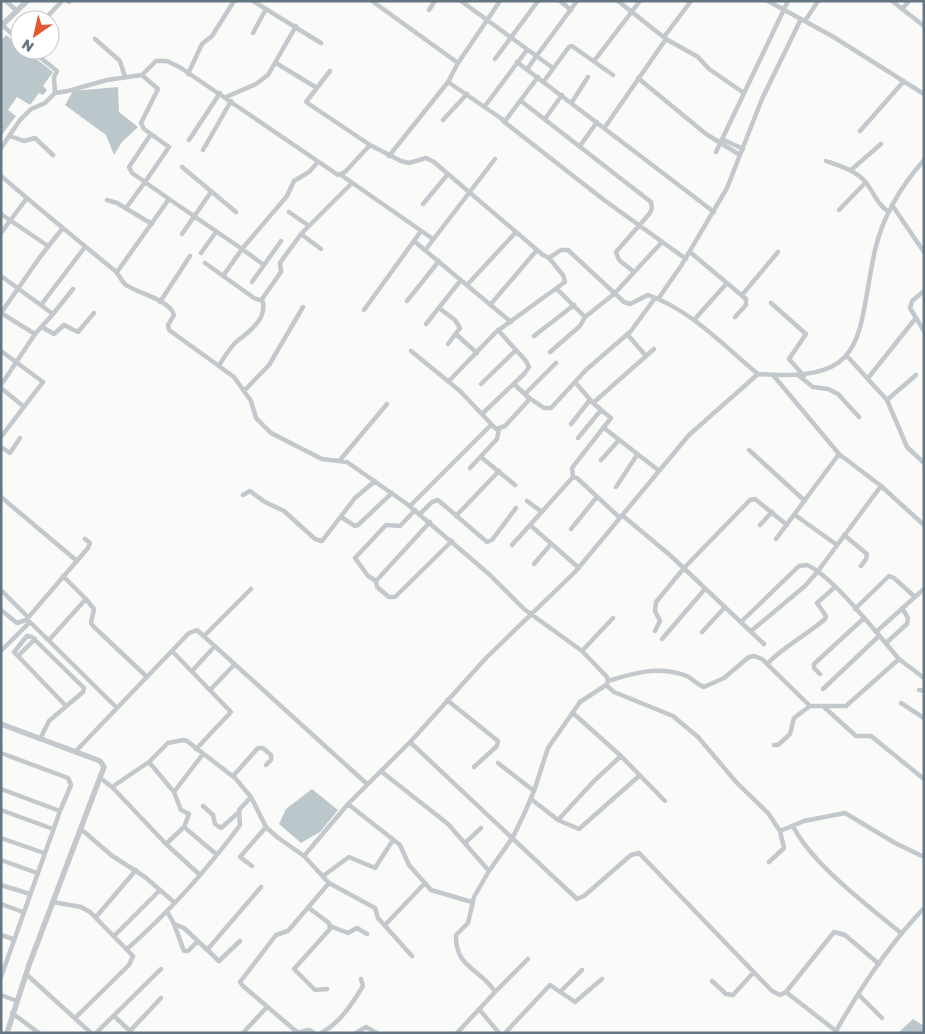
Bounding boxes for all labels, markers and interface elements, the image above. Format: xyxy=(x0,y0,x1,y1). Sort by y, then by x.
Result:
north arrow xyxy=(10,10,60,60)
text: N xyxy=(18,36,37,56)

